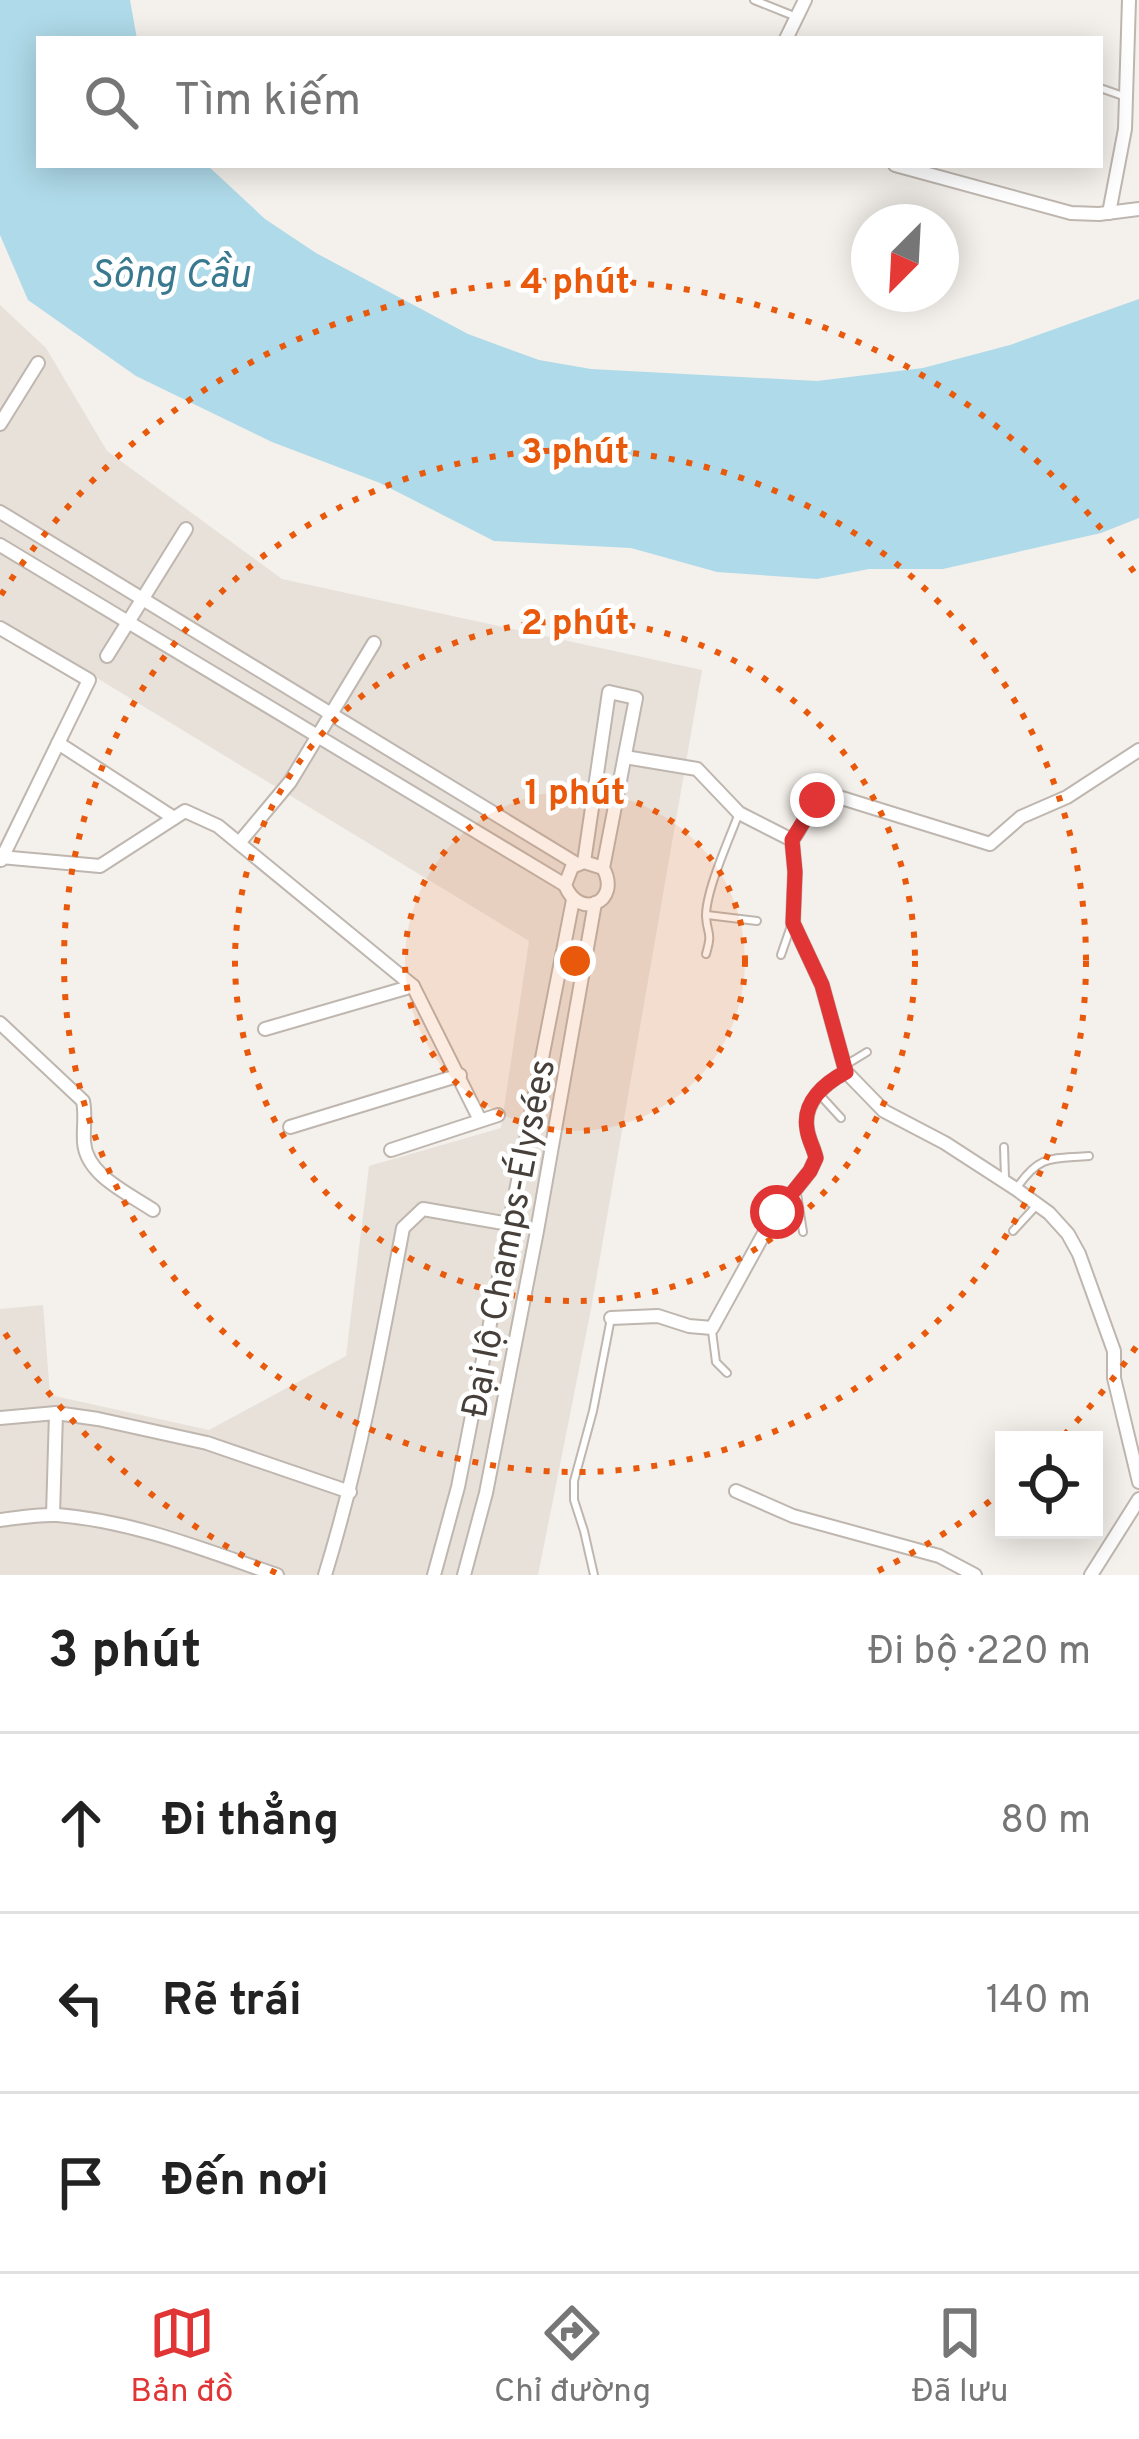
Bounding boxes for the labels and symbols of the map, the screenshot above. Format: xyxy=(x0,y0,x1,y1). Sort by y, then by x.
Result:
north arrow xyxy=(851,204,959,312)
water label: Sông Cầu xyxy=(90,251,251,302)
text: 4 phút xyxy=(520,261,630,307)
text: 3 phút xyxy=(521,431,629,477)
text: 2 phút xyxy=(521,602,629,648)
text: 1 phút xyxy=(525,772,625,818)
route end xyxy=(790,773,844,827)
centre of rings xyxy=(554,940,596,982)
street label: Đại lộ Champs-Élysées xyxy=(452,1055,568,1422)
route start xyxy=(750,1185,804,1239)

